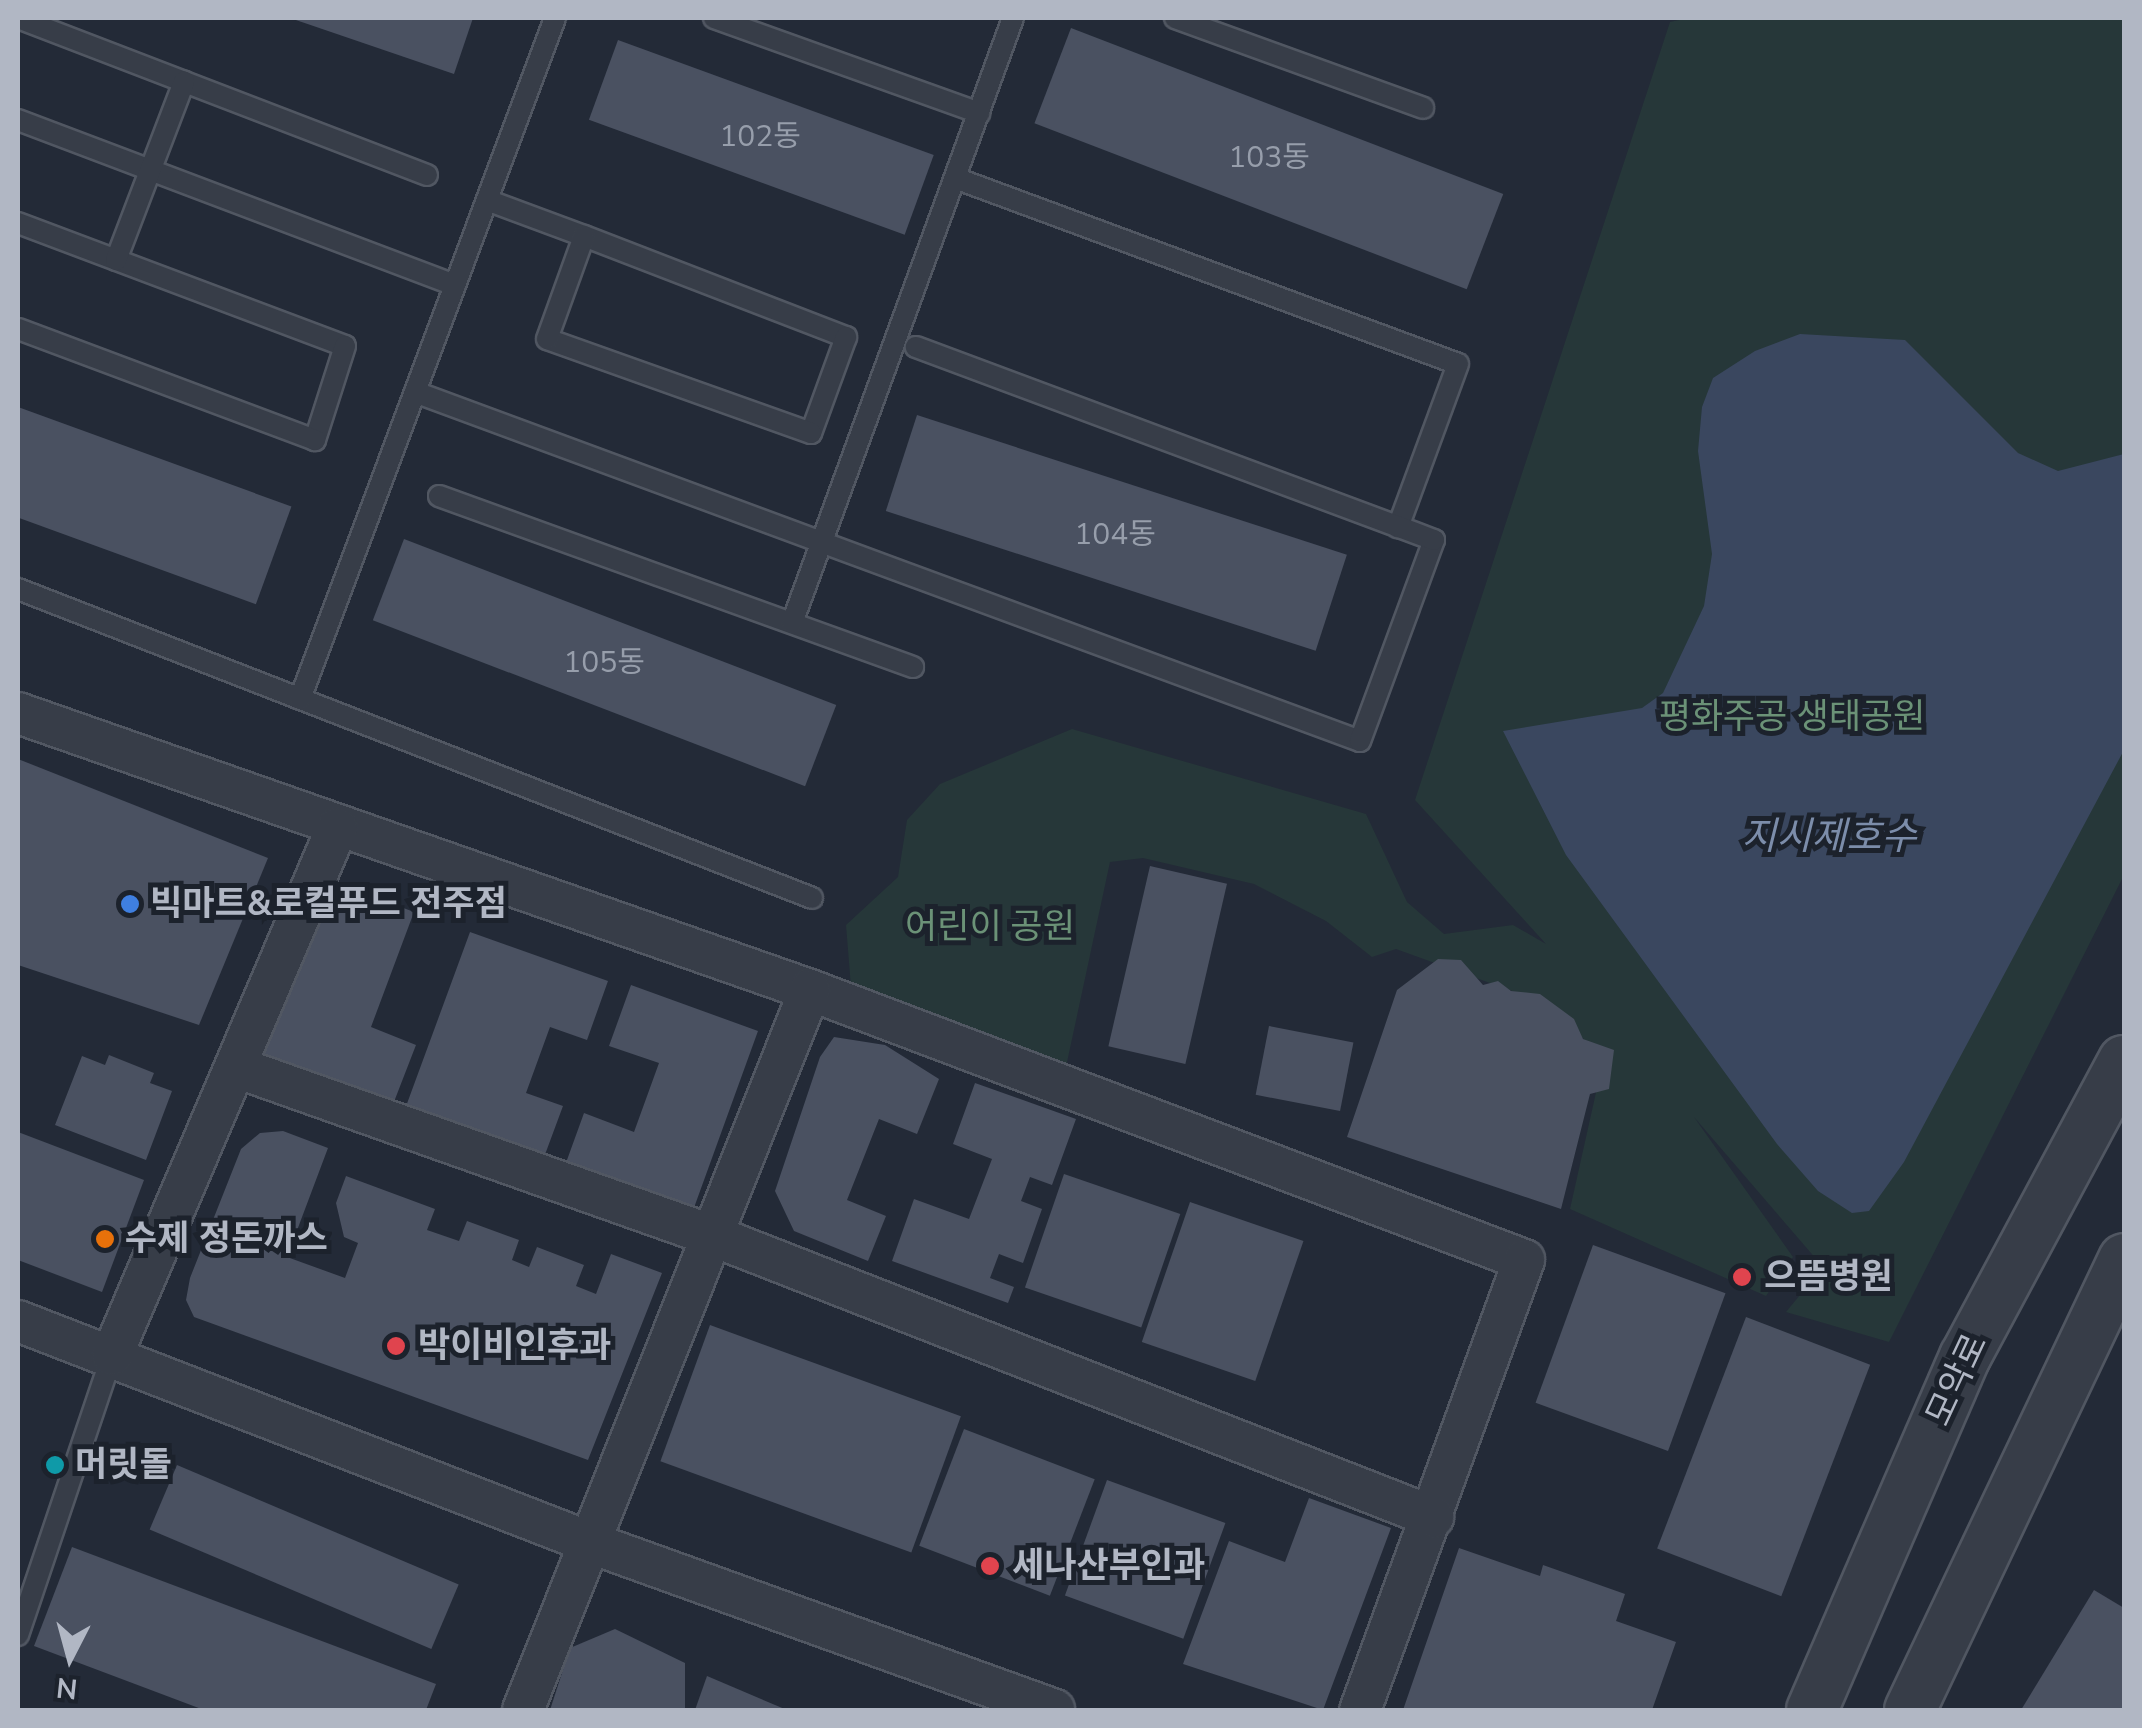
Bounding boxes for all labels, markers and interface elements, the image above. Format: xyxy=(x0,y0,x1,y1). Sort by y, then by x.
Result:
house number: 102동 xyxy=(719,119,801,155)
house number: 103동 xyxy=(1228,140,1310,176)
house number: 104동 xyxy=(1074,517,1156,553)
house number: 105동 xyxy=(563,645,645,681)
park label: 평화주공 생태공원 xyxy=(1659,696,1925,738)
water label: 지시제호수 xyxy=(1742,814,1916,860)
place label: 빅마트&로컬푸드 전주점 xyxy=(150,883,507,925)
marker: 빅마트&로컬푸드 전주점 xyxy=(119,893,141,915)
park label: 어린이 공원 xyxy=(905,906,1075,948)
place label: 수제 정돈까스 xyxy=(125,1218,328,1260)
marker: 수제 정돈까스 xyxy=(94,1228,116,1250)
place label: 으뜸병원 xyxy=(1764,1256,1893,1298)
marker: 으뜸병원 xyxy=(1729,1264,1755,1290)
place label: 박이비인후과 xyxy=(418,1325,611,1367)
street label: 모악로 xyxy=(1918,1327,1996,1433)
marker: 박이비인후과 xyxy=(383,1333,409,1359)
place label: 머릿돌 xyxy=(75,1444,172,1486)
marker: 머릿돌 xyxy=(44,1454,66,1476)
place label: 세나산부인과 xyxy=(1012,1545,1205,1587)
marker: 세나산부인과 xyxy=(977,1553,1003,1579)
north arrow xyxy=(20,1608,120,1708)
text: N xyxy=(54,1668,79,1708)

